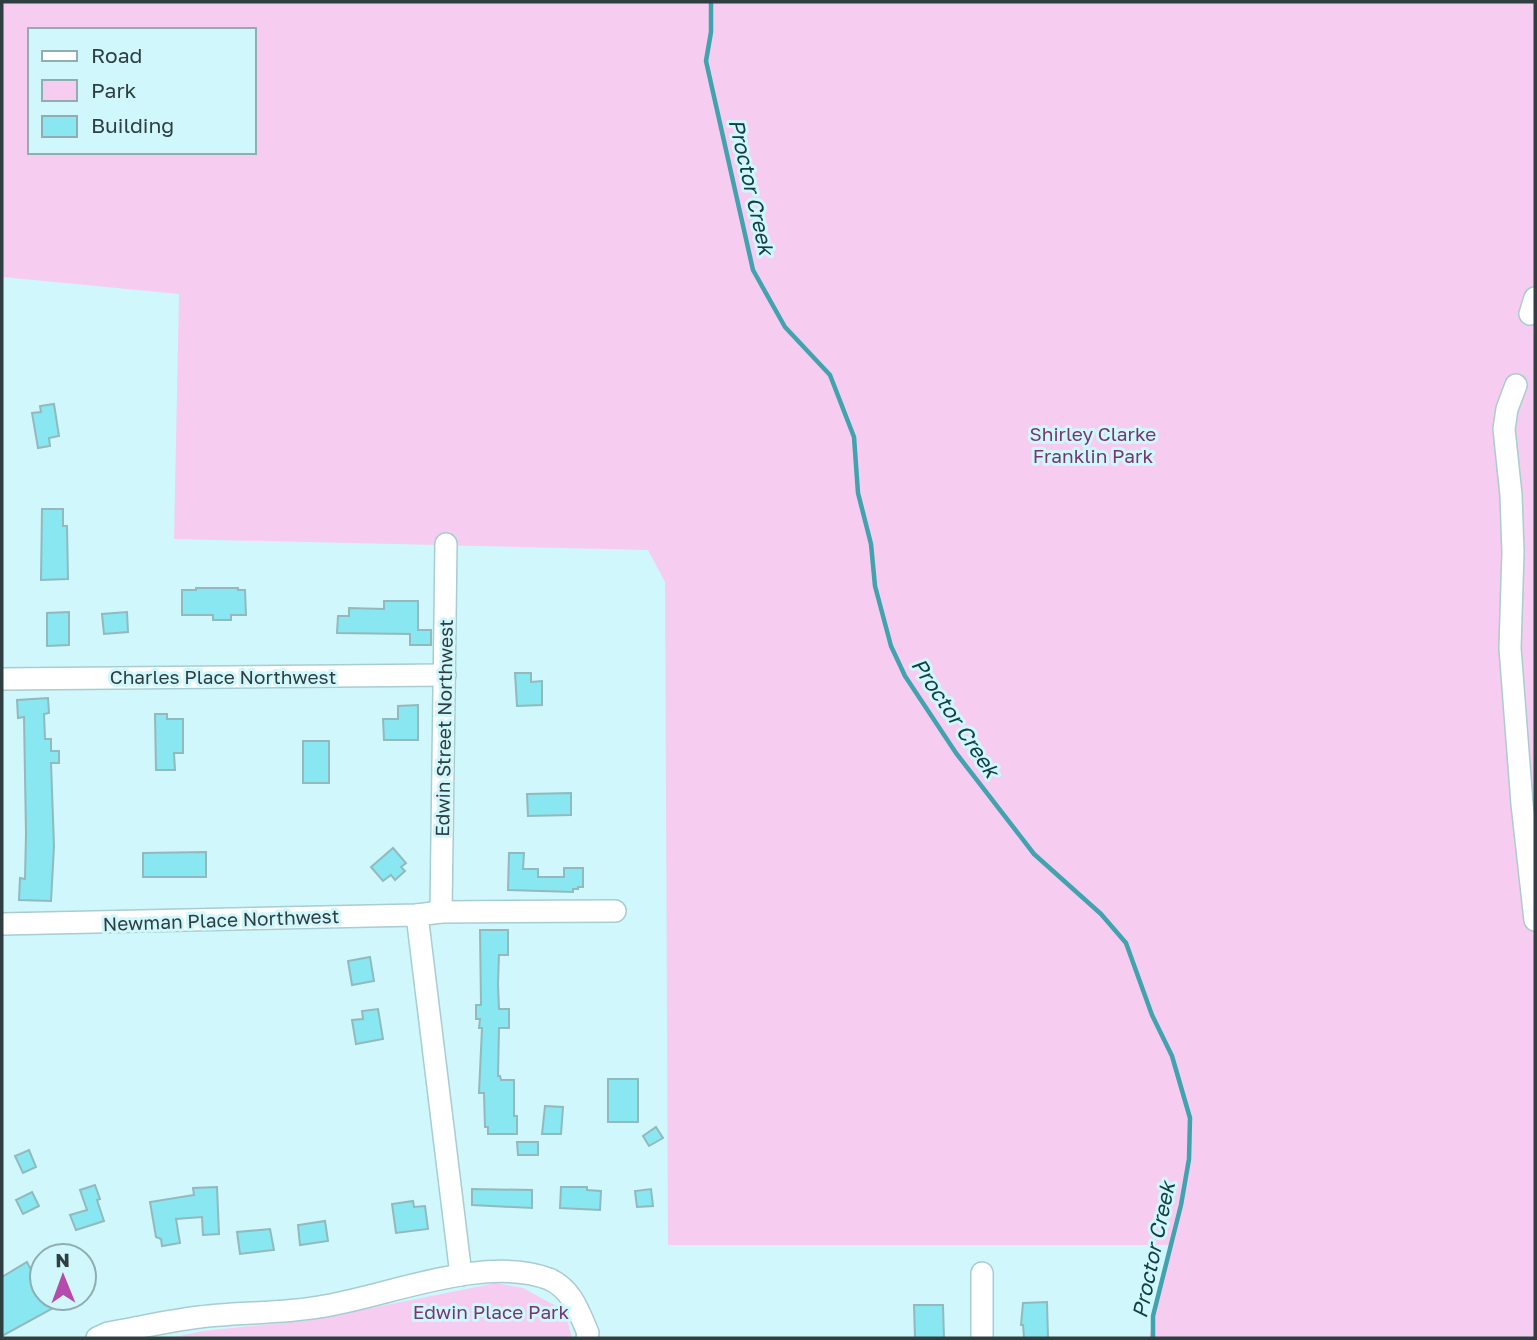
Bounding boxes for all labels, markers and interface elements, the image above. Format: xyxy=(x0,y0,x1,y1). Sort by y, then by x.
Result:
legend xyxy=(28,28,256,154)
text: Road xyxy=(91,42,142,68)
text: Park xyxy=(91,77,137,103)
text: Building xyxy=(91,112,174,138)
water label: Proctor Creek xyxy=(724,116,781,259)
park label: Shirley Clarke Franklin Park xyxy=(1030,422,1156,467)
street label: Edwin Street Northwest xyxy=(430,619,457,837)
water label: Proctor Creek xyxy=(906,653,1007,784)
street label: Charles Place Northwest xyxy=(110,665,336,688)
street label: Newman Place Northwest xyxy=(102,904,340,935)
water label: Proctor Creek xyxy=(1126,1177,1181,1320)
north arrow xyxy=(28,1242,98,1312)
text: N xyxy=(55,1248,70,1271)
park label: Edwin Place Park xyxy=(413,1300,570,1323)

